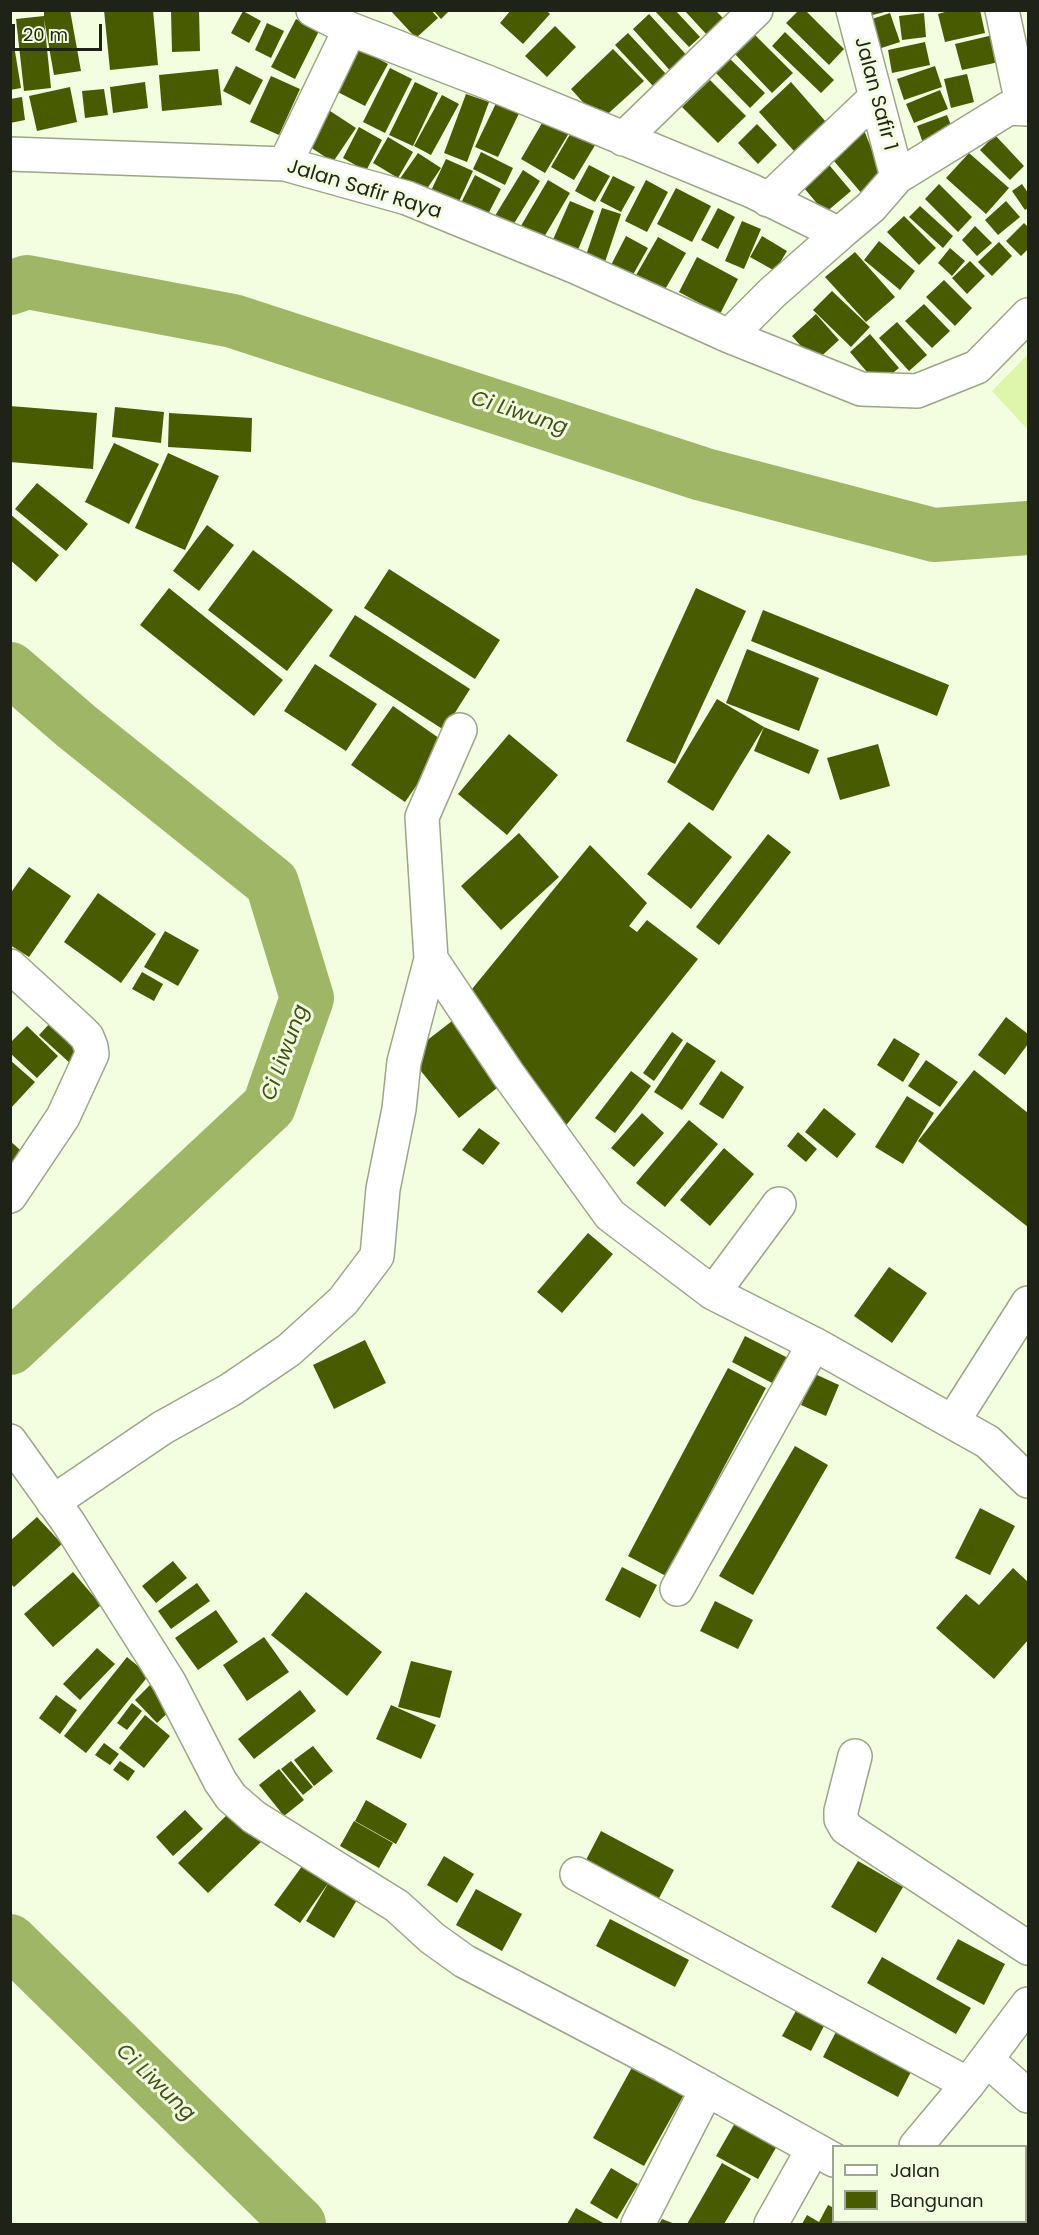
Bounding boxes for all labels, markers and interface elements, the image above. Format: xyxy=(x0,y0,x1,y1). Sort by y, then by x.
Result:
scale bar xyxy=(15,12,105,50)
text: 20 m xyxy=(23,22,68,47)
street label: Jalan Safir 1 xyxy=(848,35,902,153)
street label: Jalan Safir Raya xyxy=(284,155,444,225)
water label: Ci Liwung xyxy=(467,387,571,441)
water label: Ci Liwung xyxy=(257,1002,315,1104)
water label: Ci Liwung xyxy=(110,2039,200,2127)
legend xyxy=(832,2145,1027,2223)
text: Jalan xyxy=(890,2158,940,2183)
text: Bangunan xyxy=(890,2188,984,2213)

